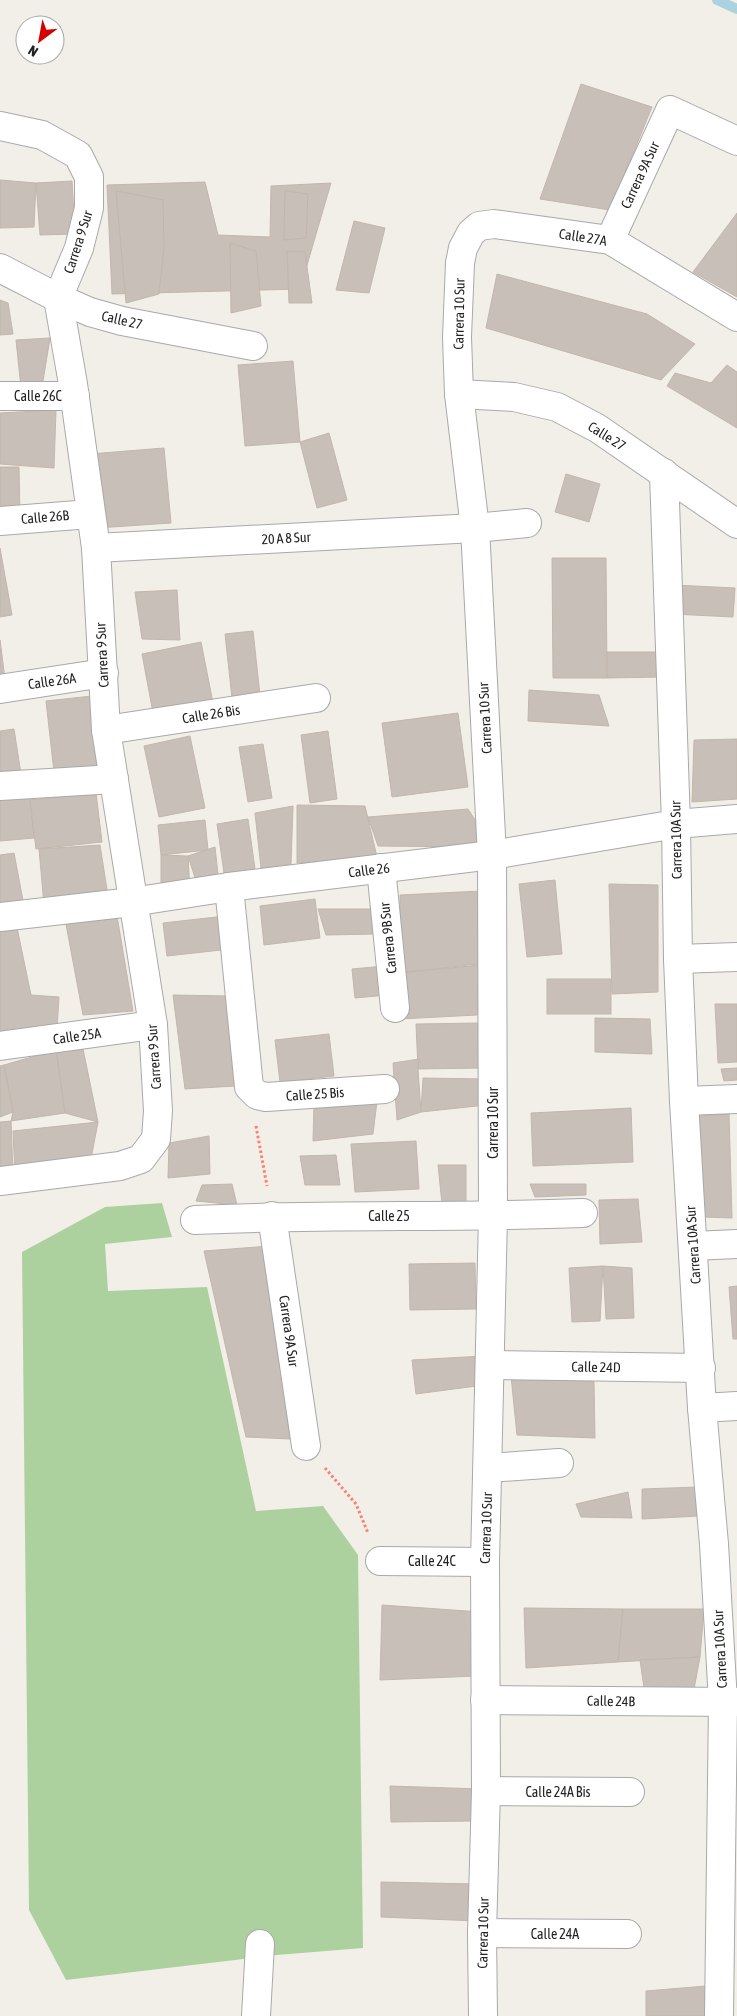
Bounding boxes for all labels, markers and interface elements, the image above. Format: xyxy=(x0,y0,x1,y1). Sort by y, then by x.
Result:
north arrow xyxy=(15,15,65,65)
text: N xyxy=(25,42,41,60)
street label: Carrera 9A Sur xyxy=(618,138,663,211)
street label: Carrera 9 Sur xyxy=(60,208,96,275)
street label: Calle 27A xyxy=(558,225,608,249)
street label: Carrera 10 Sur xyxy=(450,277,468,350)
street label: Calle 27 xyxy=(100,308,144,332)
street label: Calle 26C xyxy=(14,388,63,404)
street label: Calle 27 xyxy=(585,418,629,454)
street label: Calle 26B xyxy=(20,507,70,527)
street label: 20 A 8 Sur xyxy=(261,529,312,547)
street label: Carrera 9 Sur xyxy=(92,621,112,688)
street label: Calle 26A xyxy=(27,670,77,692)
street label: Carrera 10 Sur xyxy=(475,681,495,754)
street label: Calle 26 Bis xyxy=(181,702,241,726)
street label: Carrera 10A Sur xyxy=(667,800,685,879)
street label: Calle 26 xyxy=(347,859,391,880)
street label: Carrera 9B Sur xyxy=(376,901,400,974)
street label: Carrera 9 Sur xyxy=(144,1023,164,1090)
street label: Calle 25A xyxy=(52,1025,102,1047)
street label: Calle 25 Bis xyxy=(285,1084,345,1104)
street label: Carrera 10 Sur xyxy=(485,1086,501,1159)
street label: Carrera 10A Sur xyxy=(682,1204,704,1285)
street label: Calle 25 xyxy=(368,1208,410,1224)
street label: Carrera 9A Sur xyxy=(276,1294,302,1369)
street label: Calle 24D xyxy=(571,1359,621,1375)
street label: Carrera 10 Sur xyxy=(477,1491,495,1564)
street label: Calle 24C xyxy=(408,1553,457,1569)
street label: Carrera 10A Sur xyxy=(710,1609,730,1689)
street label: Calle 24B xyxy=(587,1693,636,1709)
street label: Calle 24A Bis xyxy=(525,1784,591,1800)
street label: Carrera 10 Sur xyxy=(474,1896,492,1969)
street label: Calle 24A xyxy=(531,1926,579,1942)

